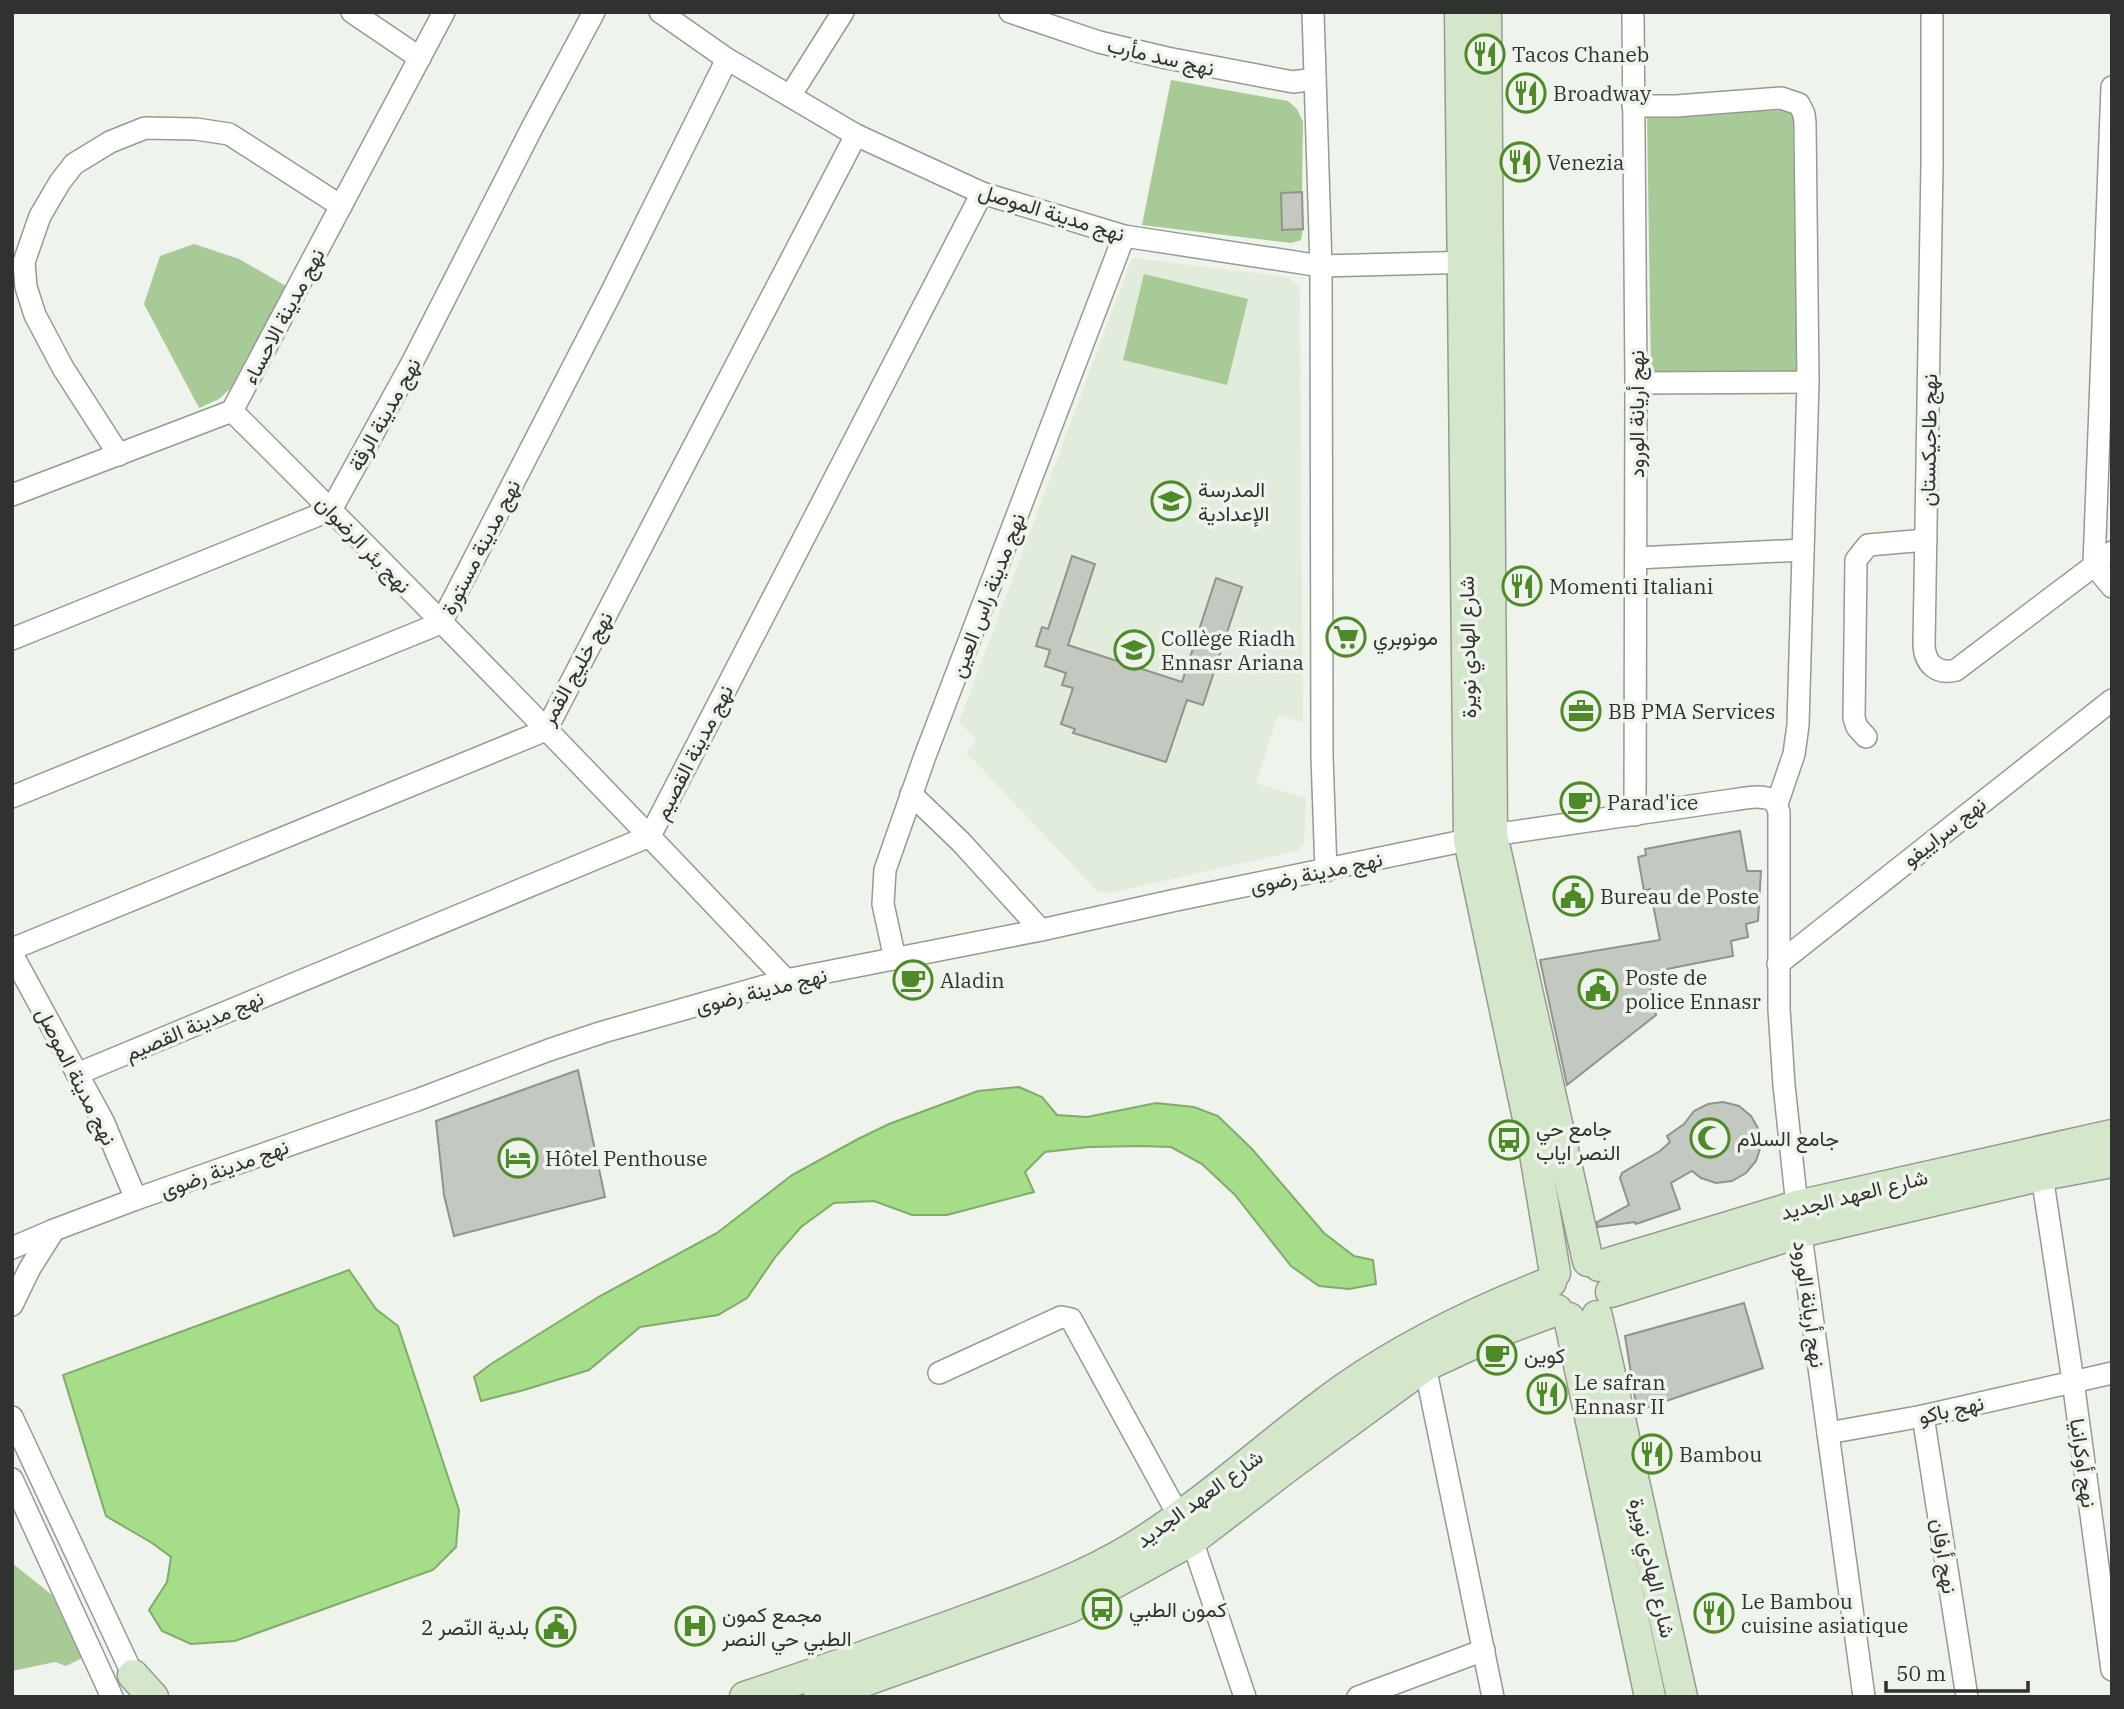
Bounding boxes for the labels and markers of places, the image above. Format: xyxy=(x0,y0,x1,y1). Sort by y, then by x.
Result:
restaurant icon: Tacos Chaneb xyxy=(1464,33,1506,75)
place label: Tacos Chaneb xyxy=(1512,40,1649,68)
restaurant icon: Broadway xyxy=(1505,72,1547,114)
place label: Broadway xyxy=(1553,79,1652,107)
restaurant icon: Venezia xyxy=(1499,141,1541,183)
place label: Venezia xyxy=(1547,148,1624,176)
place label: المدرسة الإعدادية xyxy=(1198,475,1269,528)
school or university icon: المدرسة الإعدادية xyxy=(1150,480,1192,522)
restaurant icon: Momenti Italiani xyxy=(1501,565,1543,607)
place label: Momenti Italiani xyxy=(1549,572,1713,600)
supermarket icon: مونوبري xyxy=(1325,616,1367,658)
place label: مونوبري xyxy=(1373,623,1438,655)
place label: Collège Riadh Ennasr Ariana xyxy=(1161,624,1304,676)
school or university icon: Collège Riadh Ennasr Ariana xyxy=(1113,629,1155,671)
office icon: BB PMA Services xyxy=(1560,690,1602,732)
place label: BB PMA Services xyxy=(1608,697,1775,725)
cafe icon: Parad'ice xyxy=(1559,781,1601,823)
place label: Parad'ice xyxy=(1607,788,1698,816)
public building icon: Bureau de Poste xyxy=(1552,875,1594,917)
place label: Bureau de Poste xyxy=(1600,882,1759,910)
cafe icon: Aladin xyxy=(892,959,934,1001)
place label: Poste de police Ennasr xyxy=(1625,963,1762,1015)
place label: Aladin xyxy=(940,966,1005,994)
public building icon: Poste de police Ennasr xyxy=(1577,968,1619,1010)
place label: جامع حي النصر اياب xyxy=(1536,1114,1620,1166)
mosque icon: جامع السلام xyxy=(1689,1117,1731,1159)
bus stop icon: جامع حي النصر اياب xyxy=(1488,1119,1530,1161)
place label: جامع السلام xyxy=(1737,1124,1839,1153)
hotel icon: Hôtel Penthouse xyxy=(497,1137,539,1179)
place label: Hôtel Penthouse xyxy=(545,1144,707,1172)
cafe icon: كوين xyxy=(1476,1334,1518,1376)
place label: كوين xyxy=(1524,1341,1565,1369)
place label: Le safran Ennasr II xyxy=(1574,1368,1666,1420)
restaurant icon: Le safran Ennasr II xyxy=(1526,1373,1568,1415)
restaurant icon: Bambou xyxy=(1631,1433,1673,1475)
place label: Bambou xyxy=(1679,1440,1762,1468)
place label: Le Bambou cuisine asiatique xyxy=(1741,1587,1908,1639)
bus stop icon: كمون الطبي xyxy=(1081,1588,1123,1630)
restaurant icon: Le Bambou cuisine asiatique xyxy=(1693,1592,1735,1634)
place label: كمون الطبي xyxy=(1129,1595,1227,1627)
place label: مجمع كمون الطبي حي النصر xyxy=(721,1600,852,1656)
hospital icon: مجمع كمون الطبي حي النصر xyxy=(674,1605,716,1647)
public building icon: بلدية النّصر 2 xyxy=(535,1606,577,1648)
place label: بلدية النّصر 2 xyxy=(421,1613,529,1641)

